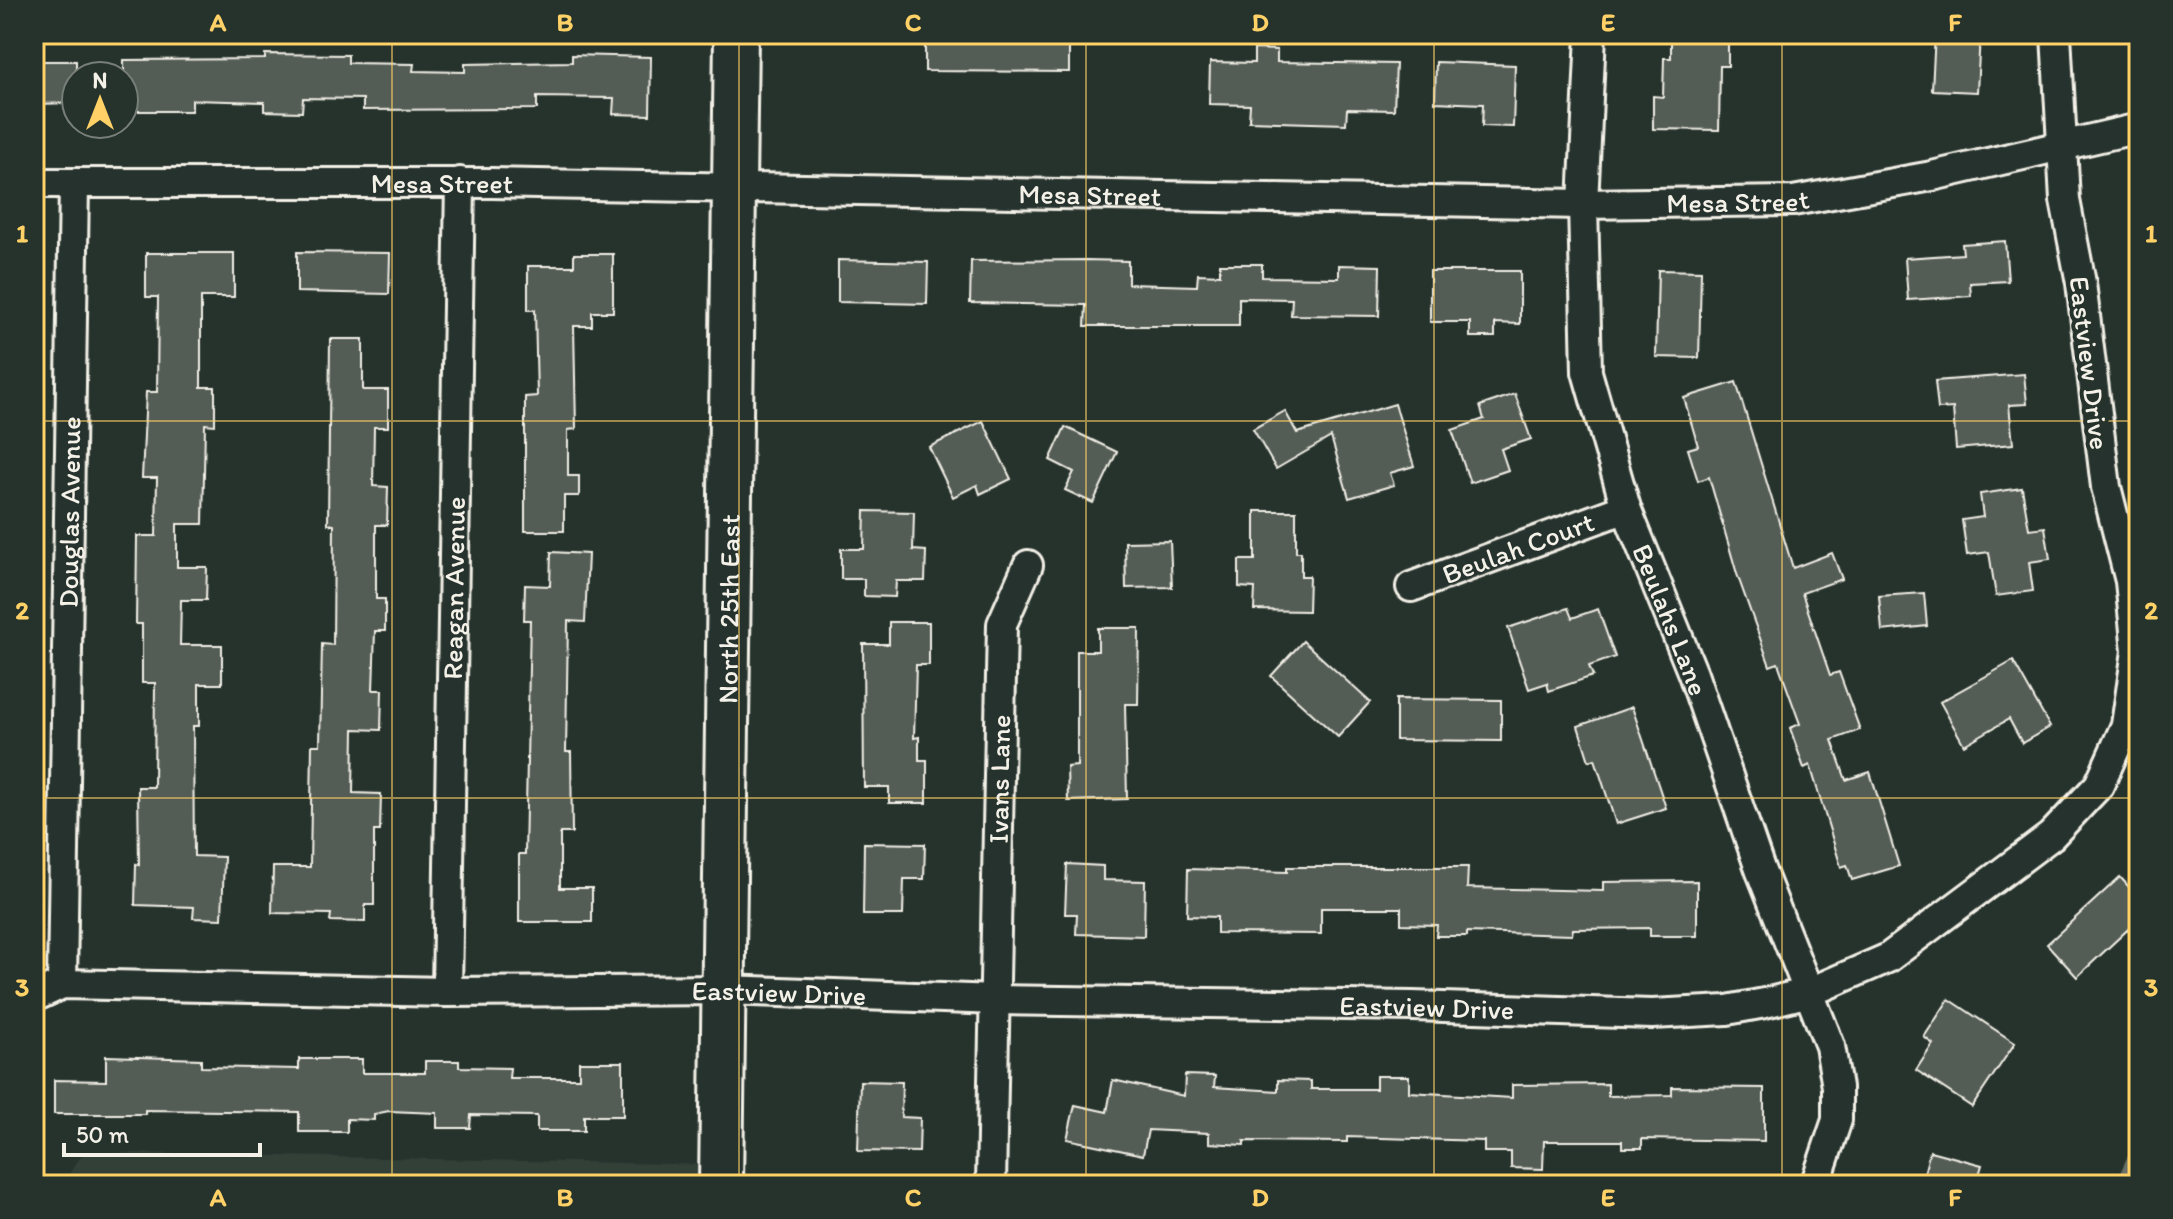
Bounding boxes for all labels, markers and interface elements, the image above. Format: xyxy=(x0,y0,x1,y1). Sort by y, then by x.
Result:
text: A xyxy=(209,6,227,38)
text: B xyxy=(557,6,574,38)
text: C xyxy=(905,6,922,38)
text: D xyxy=(1251,6,1269,38)
text: E xyxy=(1601,6,1615,38)
text: F xyxy=(1948,6,1962,38)
north arrow xyxy=(60,60,140,140)
text: N xyxy=(93,67,107,94)
street label: Mesa Street xyxy=(371,166,514,200)
street label: Mesa Street xyxy=(1018,176,1162,213)
street label: Mesa Street xyxy=(1666,181,1812,220)
text: 1 xyxy=(16,217,28,249)
text: 1 xyxy=(2145,217,2157,249)
street label: Eastview Drive xyxy=(2062,274,2118,452)
street label: Douglas Avenue xyxy=(51,416,88,608)
street label: Reagan Avenue xyxy=(435,496,472,680)
street label: Beulah Court xyxy=(1437,504,1599,591)
street label: North 25th East xyxy=(710,514,747,704)
street label: Beulahs Lane xyxy=(1625,539,1716,700)
text: 2 xyxy=(15,594,29,626)
text: 2 xyxy=(2144,594,2158,626)
street label: Ivans Lane xyxy=(981,714,1017,844)
text: 3 xyxy=(15,971,29,1003)
text: 3 xyxy=(2144,971,2158,1003)
street label: Eastview Drive xyxy=(692,973,867,1012)
street label: Eastview Drive xyxy=(1339,988,1515,1026)
scale bar xyxy=(64,1107,260,1157)
text: 50 m xyxy=(76,1120,129,1149)
text: A xyxy=(209,1181,227,1213)
text: B xyxy=(557,1181,574,1213)
text: C xyxy=(905,1181,922,1213)
text: D xyxy=(1251,1181,1269,1213)
text: E xyxy=(1601,1181,1615,1213)
text: F xyxy=(1948,1181,1962,1213)

